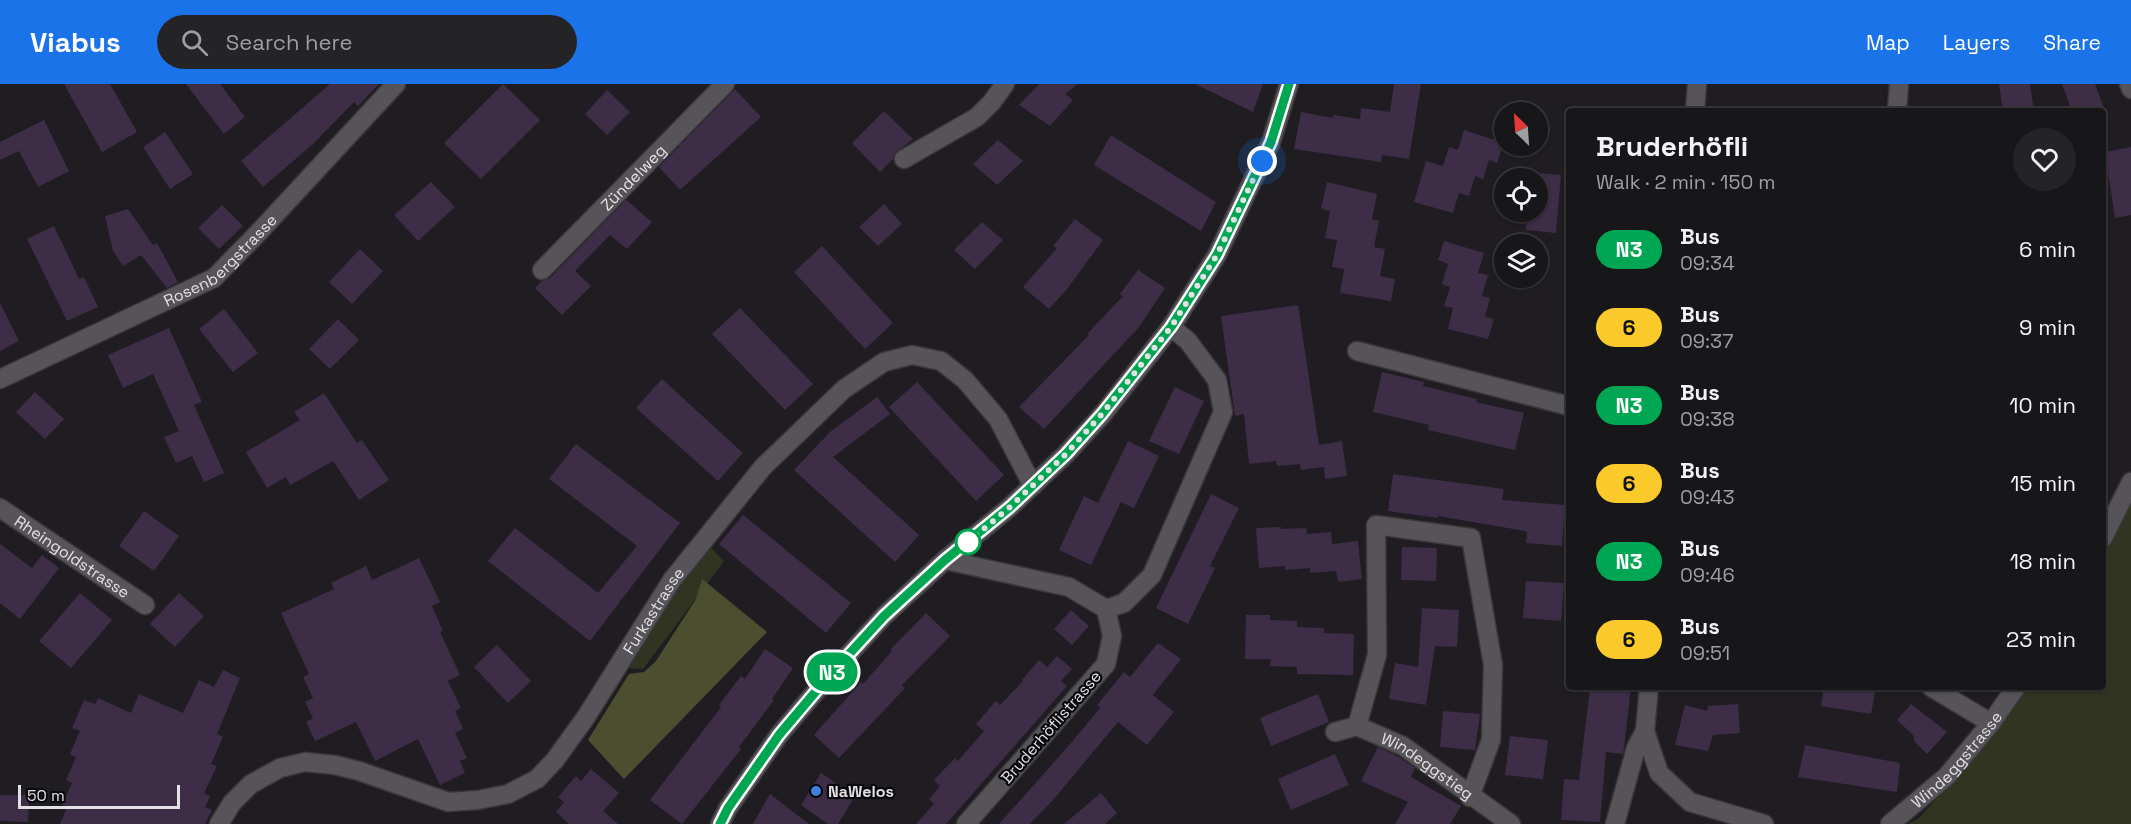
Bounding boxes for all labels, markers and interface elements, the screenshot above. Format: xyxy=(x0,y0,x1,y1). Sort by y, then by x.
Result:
search box xyxy=(157,15,577,69)
text: Viabus xyxy=(30,24,121,60)
icon: search xyxy=(178,26,211,59)
text: Search here xyxy=(226,28,353,56)
text: Map xyxy=(1866,29,1910,56)
text: Layers xyxy=(1943,29,2010,56)
text: Share xyxy=(2043,29,2101,56)
north arrow xyxy=(1494,102,1548,156)
map controls xyxy=(1494,102,1548,288)
text: Bruderhöfli xyxy=(1596,128,1748,164)
button: heart xyxy=(2013,128,2076,191)
street label: Zündelweg xyxy=(596,140,670,215)
your location xyxy=(1247,146,1277,176)
button: locate xyxy=(1494,168,1548,222)
text: Walk · 2 min · 150 m xyxy=(1596,169,1776,195)
street label: Rosenbergstrasse xyxy=(160,209,281,311)
text: Bus xyxy=(1680,222,1720,250)
button: layers xyxy=(1494,234,1548,288)
text: 6 min xyxy=(2019,235,2076,263)
text: N3 xyxy=(1616,236,1642,263)
text: 09:34 xyxy=(1680,250,1735,276)
text: Bus xyxy=(1680,300,1720,328)
text: 9 min xyxy=(2019,313,2076,341)
text: 6 xyxy=(1623,314,1635,341)
text: 09:37 xyxy=(1680,328,1733,354)
text: Bus xyxy=(1680,378,1720,406)
text: 10 min xyxy=(2009,391,2076,419)
text: N3 xyxy=(1616,392,1642,419)
text: 09:38 xyxy=(1680,406,1735,432)
text: Bus xyxy=(1680,456,1720,484)
text: 15 min xyxy=(2010,469,2076,497)
text: 6 xyxy=(1623,470,1635,497)
text: 09:43 xyxy=(1680,484,1735,510)
street label: Rheingoldstrasse xyxy=(11,510,134,602)
unlabelled marker xyxy=(955,529,981,555)
text: Bus xyxy=(1680,534,1720,562)
text: 18 min xyxy=(2010,547,2076,575)
text: N3 xyxy=(1616,548,1642,575)
text: 09:46 xyxy=(1680,562,1735,588)
street label: Furkastrasse xyxy=(618,563,689,658)
text: Bus xyxy=(1680,612,1720,640)
text: 23 min xyxy=(2006,625,2076,653)
text: 6 xyxy=(1623,626,1635,653)
text: 09:51 xyxy=(1680,640,1730,666)
line badge: N3 xyxy=(805,652,859,692)
text: N3 xyxy=(819,659,845,686)
street label: Bruderhöflistrasse xyxy=(996,666,1106,788)
street label: Windeggstrasse xyxy=(1907,707,2007,812)
street label: Windeggstieg xyxy=(1378,727,1478,804)
place label: NaWelos xyxy=(828,781,894,802)
scale bar xyxy=(18,782,180,810)
marker: NaWelos xyxy=(809,784,823,798)
text: 50 m xyxy=(27,785,65,806)

